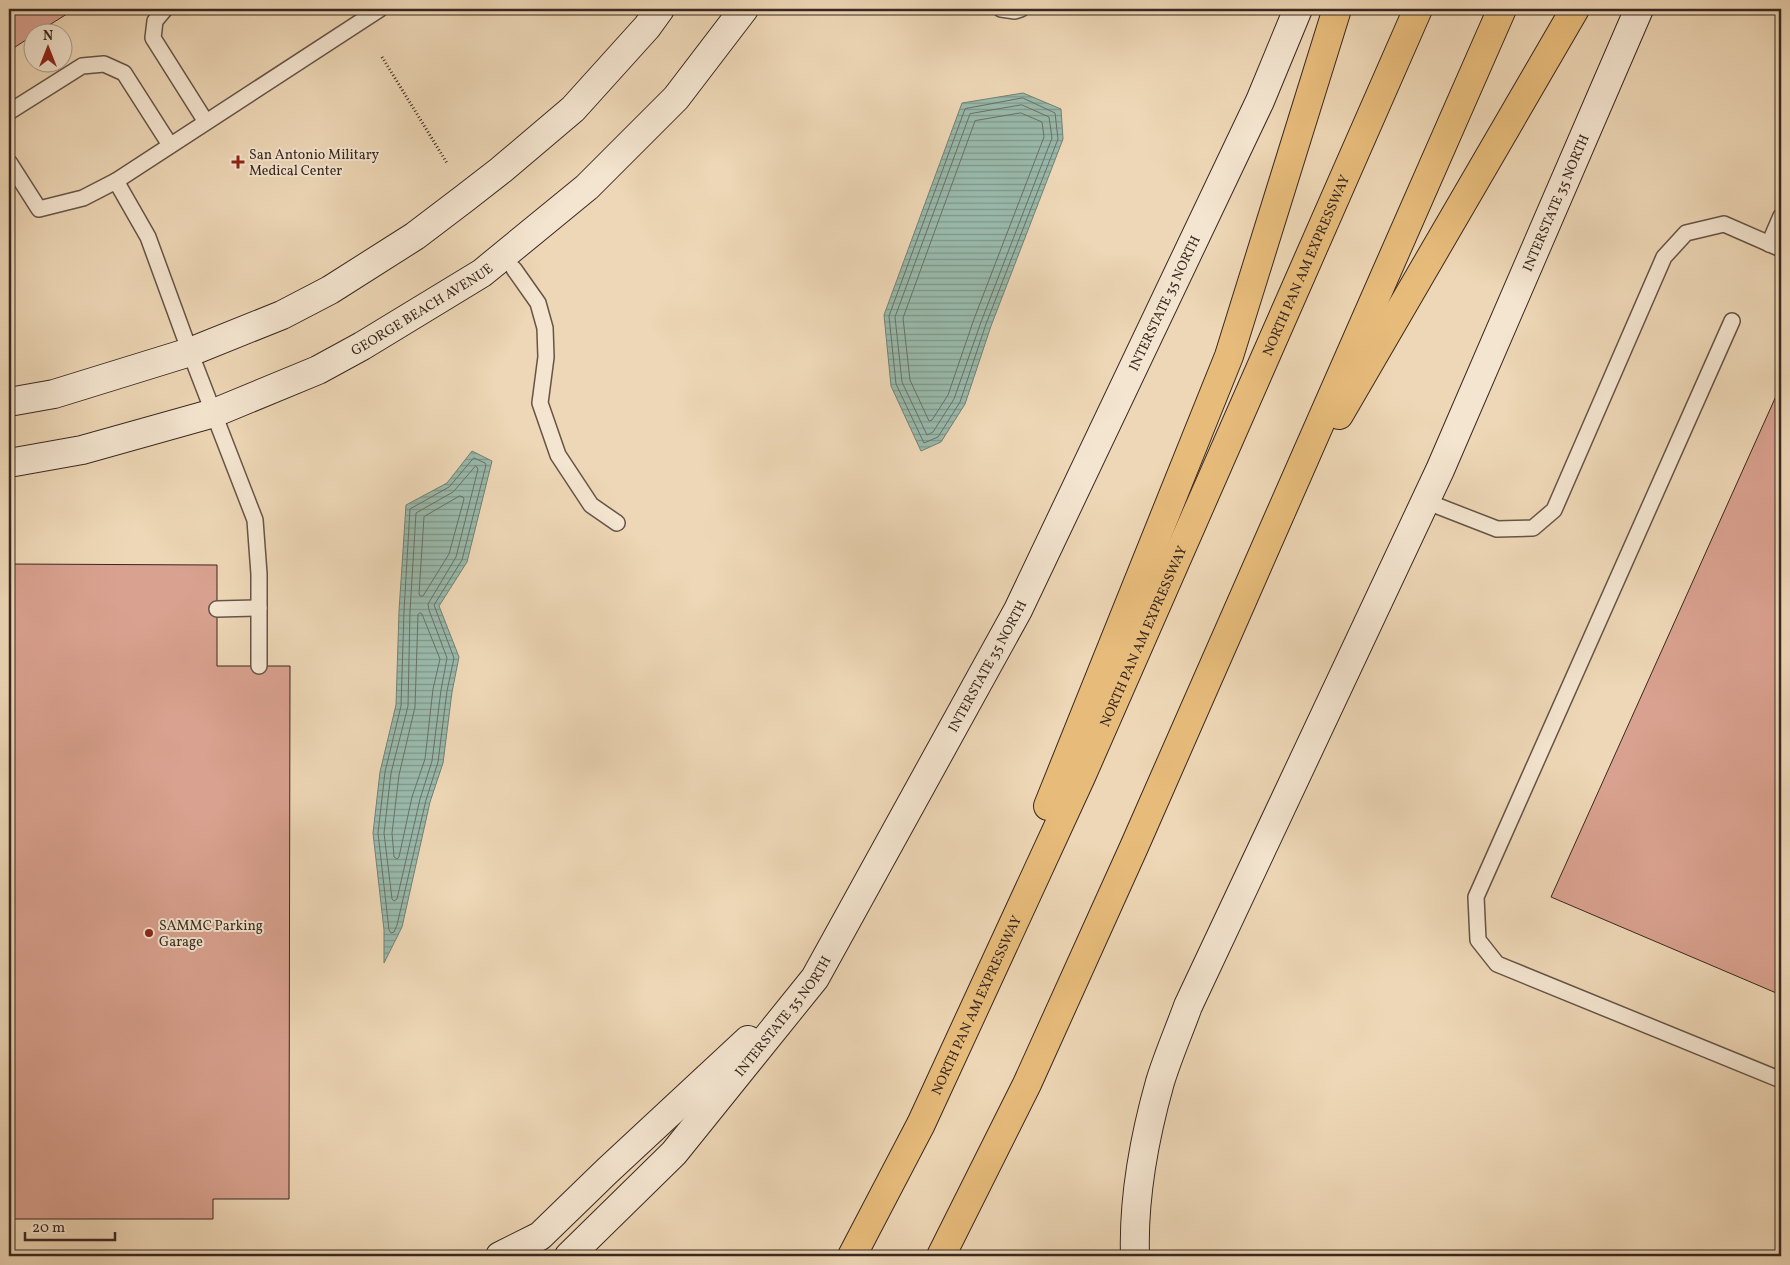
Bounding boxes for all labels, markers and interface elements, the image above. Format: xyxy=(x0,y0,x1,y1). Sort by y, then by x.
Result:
north arrow xyxy=(22,22,72,72)
text: N xyxy=(43,27,53,46)
street label: INTERSTATE 35 NORTH xyxy=(1519,132,1595,275)
place label: San Antonio Military Medical Center xyxy=(249,146,380,181)
marker: San Antonio Military Medical Center xyxy=(231,155,245,169)
street label: NORTH PAN AM EXPRESSWAY xyxy=(1259,172,1355,359)
street label: INTERSTATE 35 NORTH xyxy=(1125,233,1206,375)
street label: GEORGE BEACH AVENUE xyxy=(348,260,498,361)
street label: NORTH PAN AM EXPRESSWAY xyxy=(1096,543,1192,730)
street label: INTERSTATE 35 NORTH xyxy=(944,598,1032,736)
street label: NORTH PAN AM EXPRESSWAY xyxy=(928,913,1027,1099)
place label: SAMMC Parking Garage xyxy=(159,917,263,952)
marker: SAMMC Parking Garage xyxy=(143,927,155,939)
street label: INTERSTATE 35 NORTH xyxy=(731,953,836,1081)
scale bar xyxy=(25,1210,115,1242)
text: 20 m xyxy=(32,1218,65,1239)

